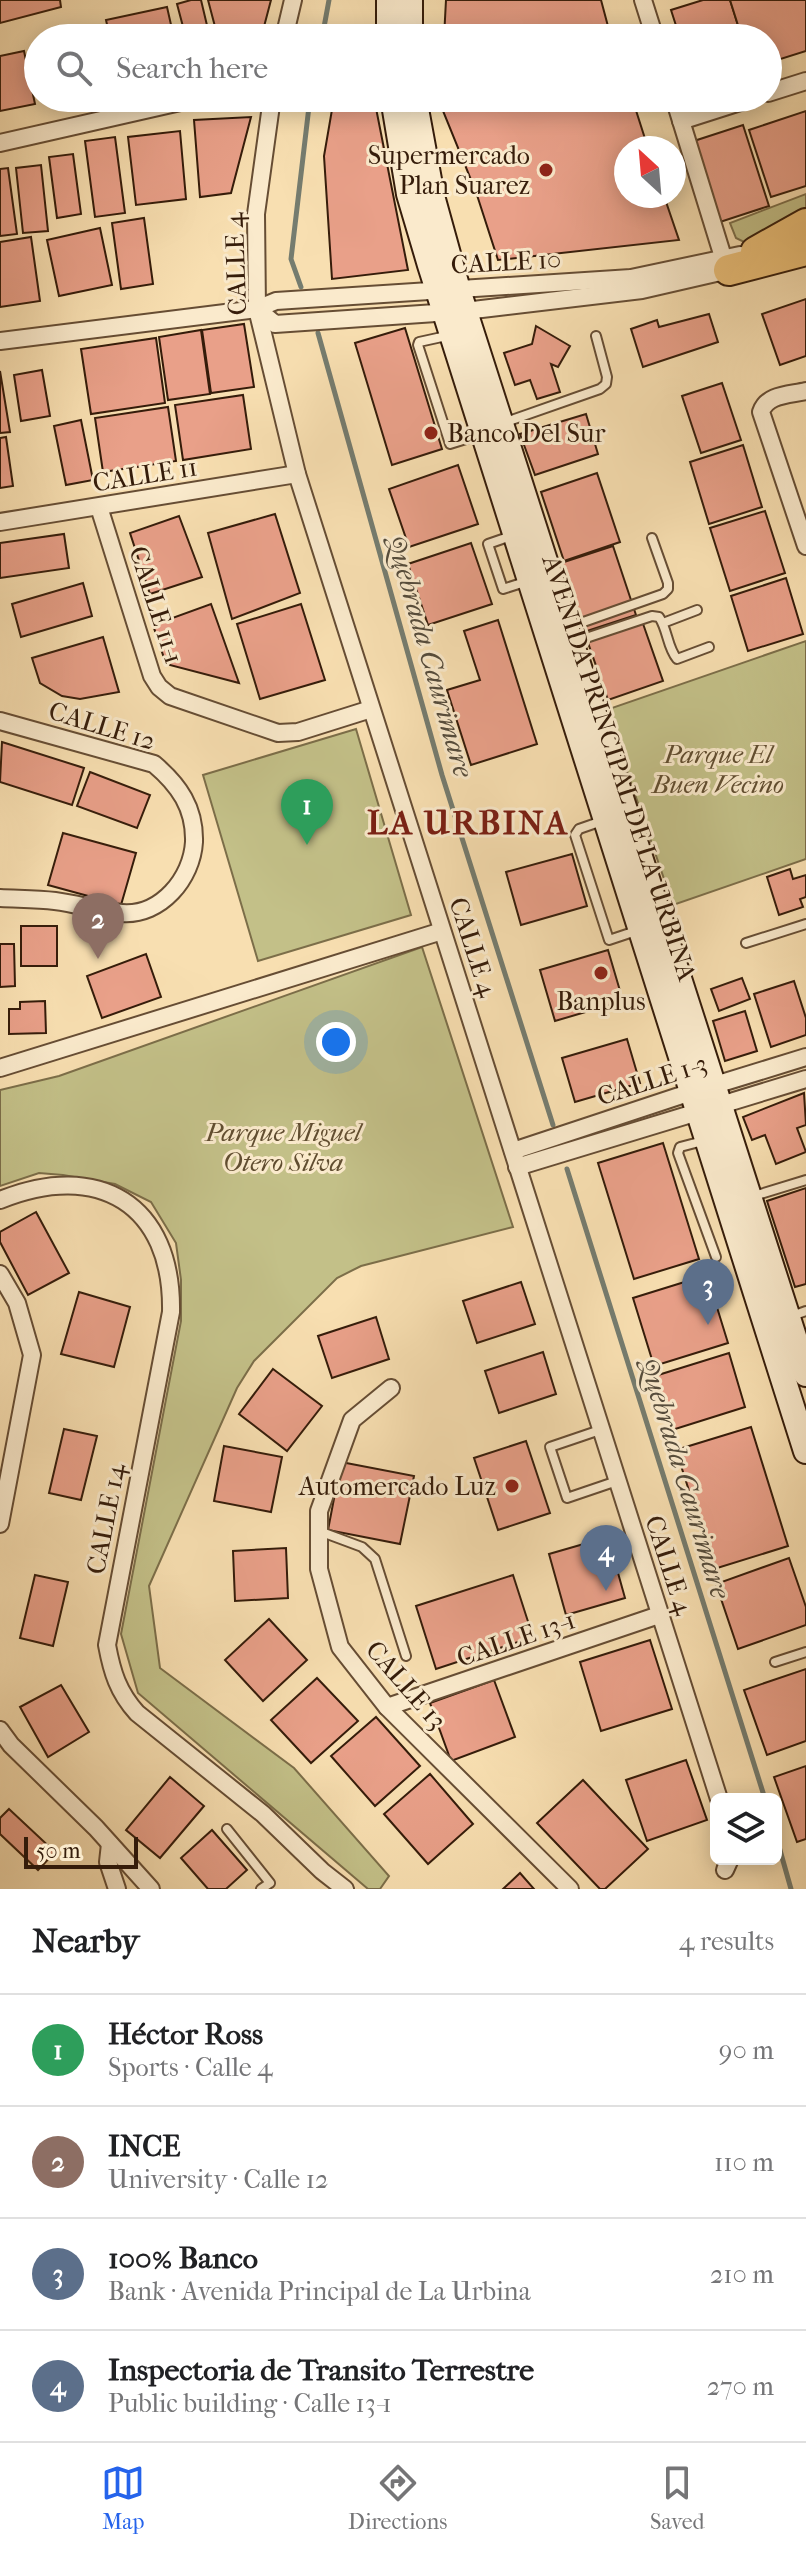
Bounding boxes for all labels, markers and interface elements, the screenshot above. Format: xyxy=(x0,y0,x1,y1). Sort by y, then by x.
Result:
search box xyxy=(24,24,782,112)
icon: search xyxy=(52,46,96,90)
text: Search here xyxy=(116,51,268,86)
north arrow xyxy=(614,136,686,208)
place label: Supermercado Plan Suarez xyxy=(368,140,530,201)
marker: Supermercado Plan Suarez xyxy=(537,161,555,179)
street label: CALLE 4 xyxy=(219,212,253,316)
street label: CALLE 10 xyxy=(450,244,562,280)
place label: Banco Del Sur xyxy=(447,418,606,449)
marker: Banco Del Sur xyxy=(422,424,440,442)
street label: CALLE 11 xyxy=(90,451,200,499)
water label: Quebrada Caurimare xyxy=(379,530,481,781)
street label: CALLE 11-1 xyxy=(122,542,190,668)
street label: AVENIDA PRINCIPAL DE LA URBINA xyxy=(535,550,703,986)
street label: CALLE 12 xyxy=(45,695,159,757)
park label: Parque El Buen Vecino xyxy=(650,739,784,800)
pin: 1 xyxy=(281,779,333,845)
district label: LA URBINA xyxy=(367,803,569,843)
pin: 2 xyxy=(72,893,124,959)
street label: CALLE 4 xyxy=(442,893,504,1001)
marker: Banplus xyxy=(592,964,610,982)
place label: Banplus xyxy=(556,986,646,1017)
your location xyxy=(316,1022,356,1062)
street label: CALLE 1-3 xyxy=(593,1048,711,1112)
park label: Parque Miguel Otero Silva xyxy=(204,1117,364,1178)
pin: 3 xyxy=(682,1259,734,1325)
water label: Quebrada Caurimare xyxy=(632,1353,738,1603)
street label: CALLE 14 xyxy=(80,1461,132,1577)
place label: Automercado Luz xyxy=(298,1471,496,1502)
marker: Automercado Luz xyxy=(503,1477,521,1495)
street label: CALLE 4 xyxy=(638,1511,700,1619)
pin: 4 xyxy=(580,1525,632,1591)
street label: CALLE 13-1 xyxy=(453,1604,579,1674)
street label: CALLE 13 xyxy=(359,1634,453,1736)
map controls xyxy=(710,1793,782,1865)
button: layers xyxy=(710,1793,782,1865)
scale bar xyxy=(24,1833,138,1869)
text: 50 m xyxy=(36,1838,81,1864)
text: Nearby xyxy=(32,1921,139,1961)
text: 4 results xyxy=(679,1926,774,1957)
text: Héctor Ross xyxy=(108,2017,263,2052)
text: 1 xyxy=(53,2035,63,2066)
text: 90 m xyxy=(719,2035,774,2066)
text: Sports · Calle 4 xyxy=(108,2052,273,2083)
text: INCE xyxy=(108,2129,181,2164)
text: 2 xyxy=(51,2147,65,2178)
text: 110 m xyxy=(714,2147,774,2178)
text: University · Calle 12 xyxy=(108,2164,328,2195)
text: 100% Banco xyxy=(108,2241,258,2276)
text: 3 xyxy=(53,2259,63,2290)
text: 210 m xyxy=(710,2259,774,2290)
text: Bank · Avenida Principal de La Urbina xyxy=(108,2276,531,2307)
text: Inspectoria de Transito Terrestre xyxy=(108,2353,534,2388)
text: 4 xyxy=(50,2371,66,2402)
text: 270 m xyxy=(707,2371,774,2402)
text: Public building · Calle 13-1 xyxy=(108,2388,392,2419)
tab: Map xyxy=(101,2461,145,2535)
tab: Directions xyxy=(348,2461,447,2535)
tab: Saved xyxy=(650,2461,705,2535)

